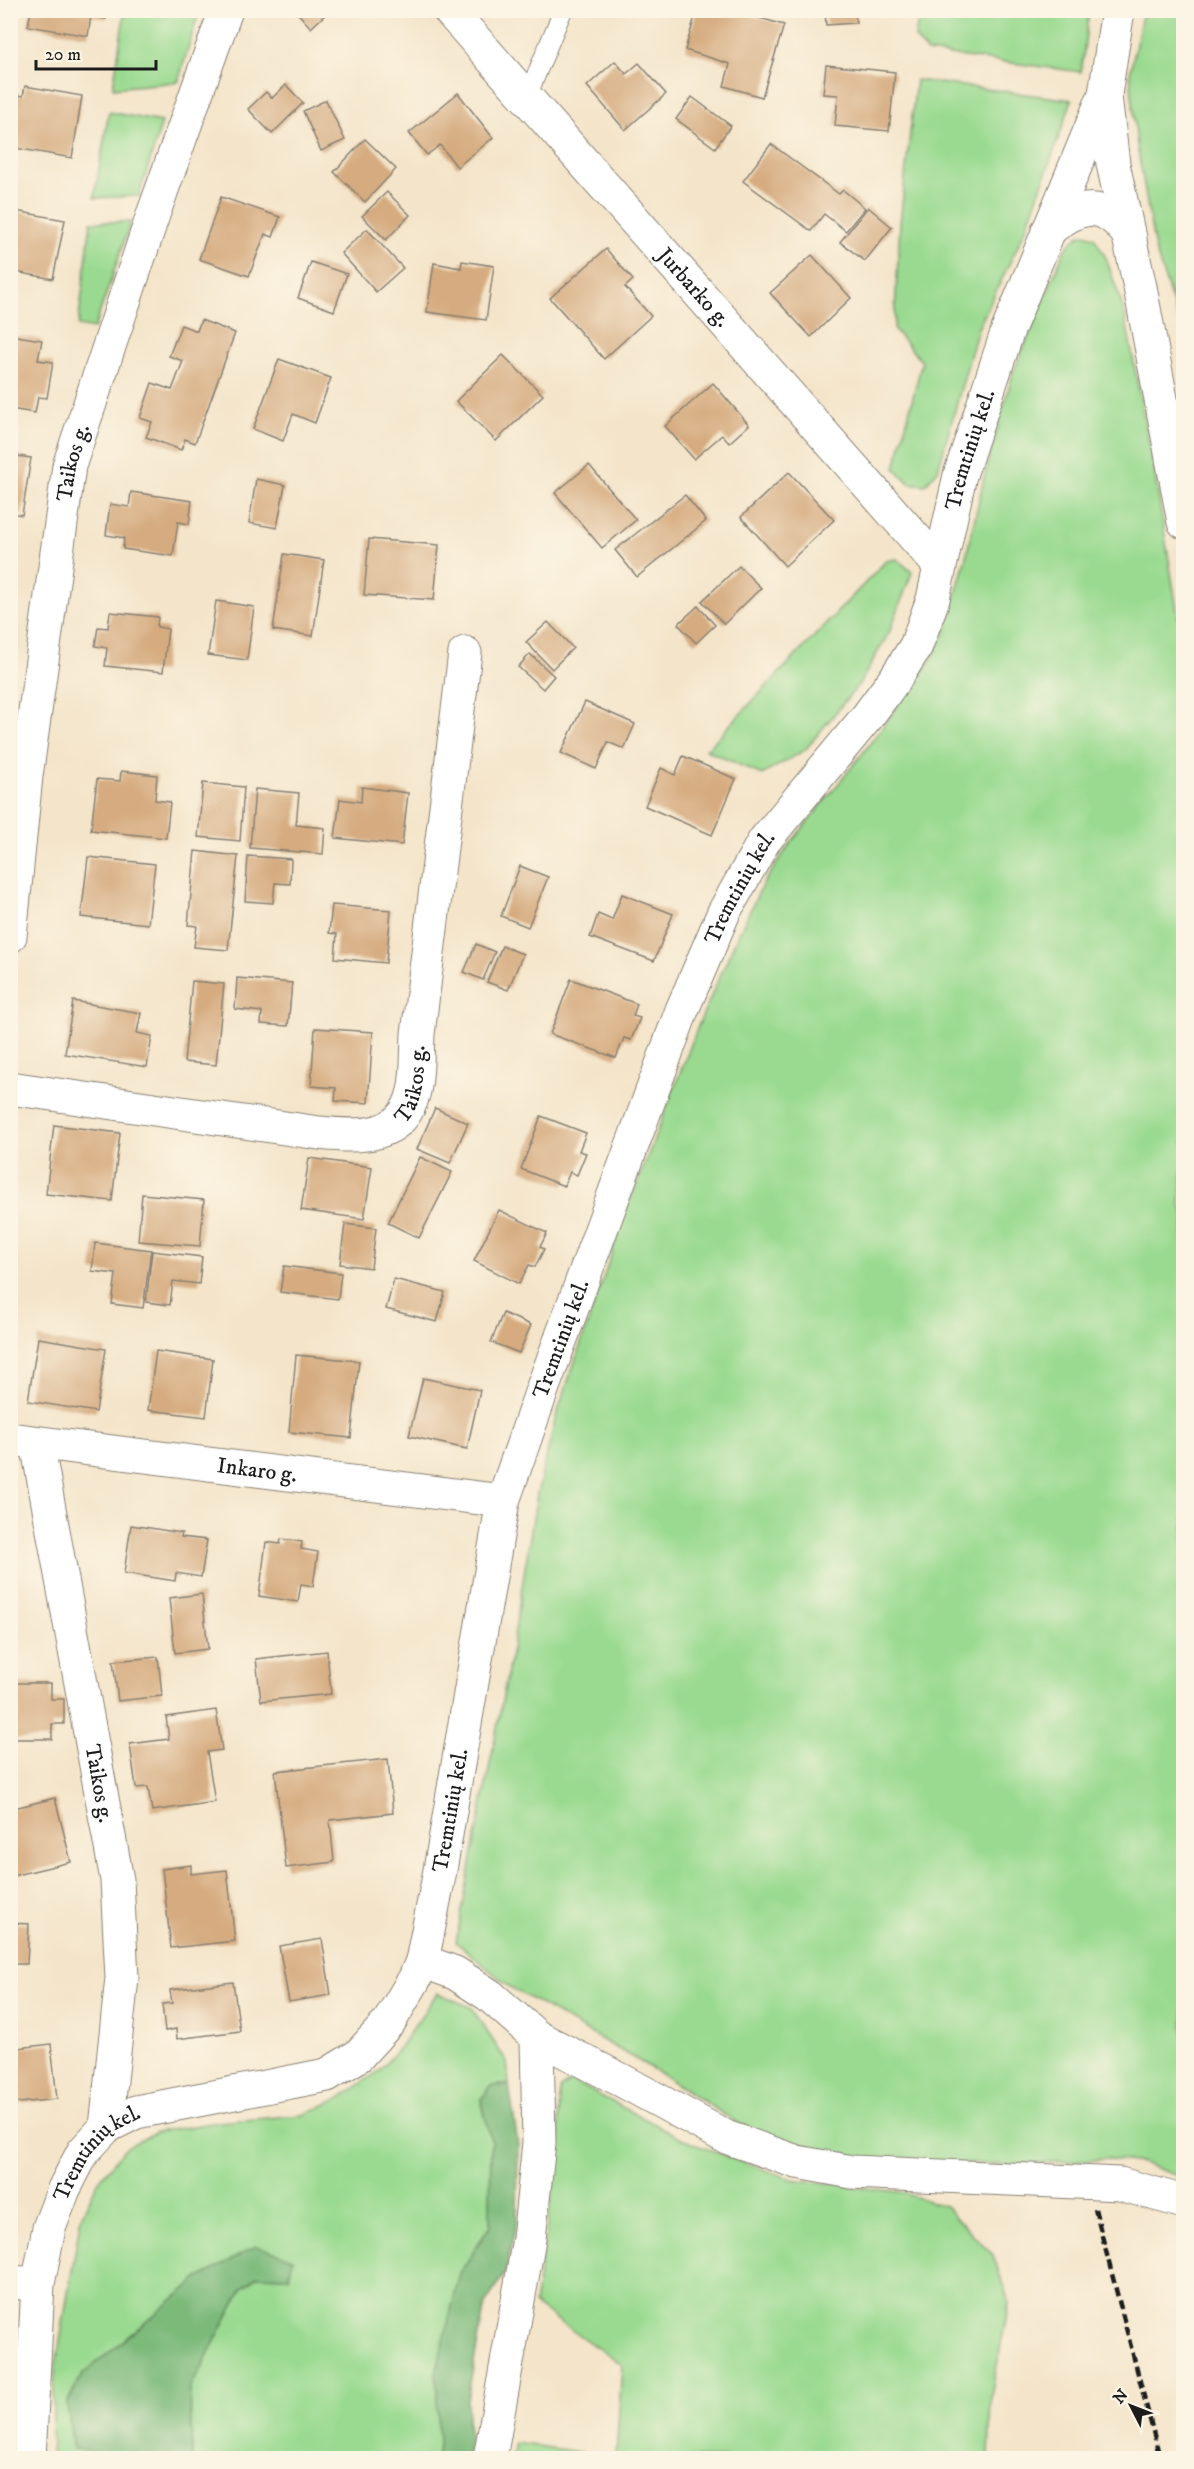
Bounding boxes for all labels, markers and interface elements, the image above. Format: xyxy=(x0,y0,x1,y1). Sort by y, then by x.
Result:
scale bar xyxy=(36,33,156,71)
text: 20 m xyxy=(45,44,81,66)
street label: Jurbarko g. xyxy=(650,241,736,333)
street label: Tremtinių kel. xyxy=(939,386,1001,512)
street label: Taikos g. xyxy=(51,420,96,503)
street label: Tremtinių kel. xyxy=(698,825,781,948)
street label: Taikos g. xyxy=(388,1045,431,1129)
street label: Tremtinių kel. xyxy=(527,1275,595,1402)
street label: Inkaro g. xyxy=(215,1452,299,1488)
street label: Taikos g. xyxy=(79,1742,120,1825)
street label: Tremtinių kel. xyxy=(426,1746,474,1874)
street label: Tremtinių kel. xyxy=(47,2098,143,2205)
north arrow xyxy=(1101,2376,1161,2436)
text: N xyxy=(1109,2385,1132,2408)

